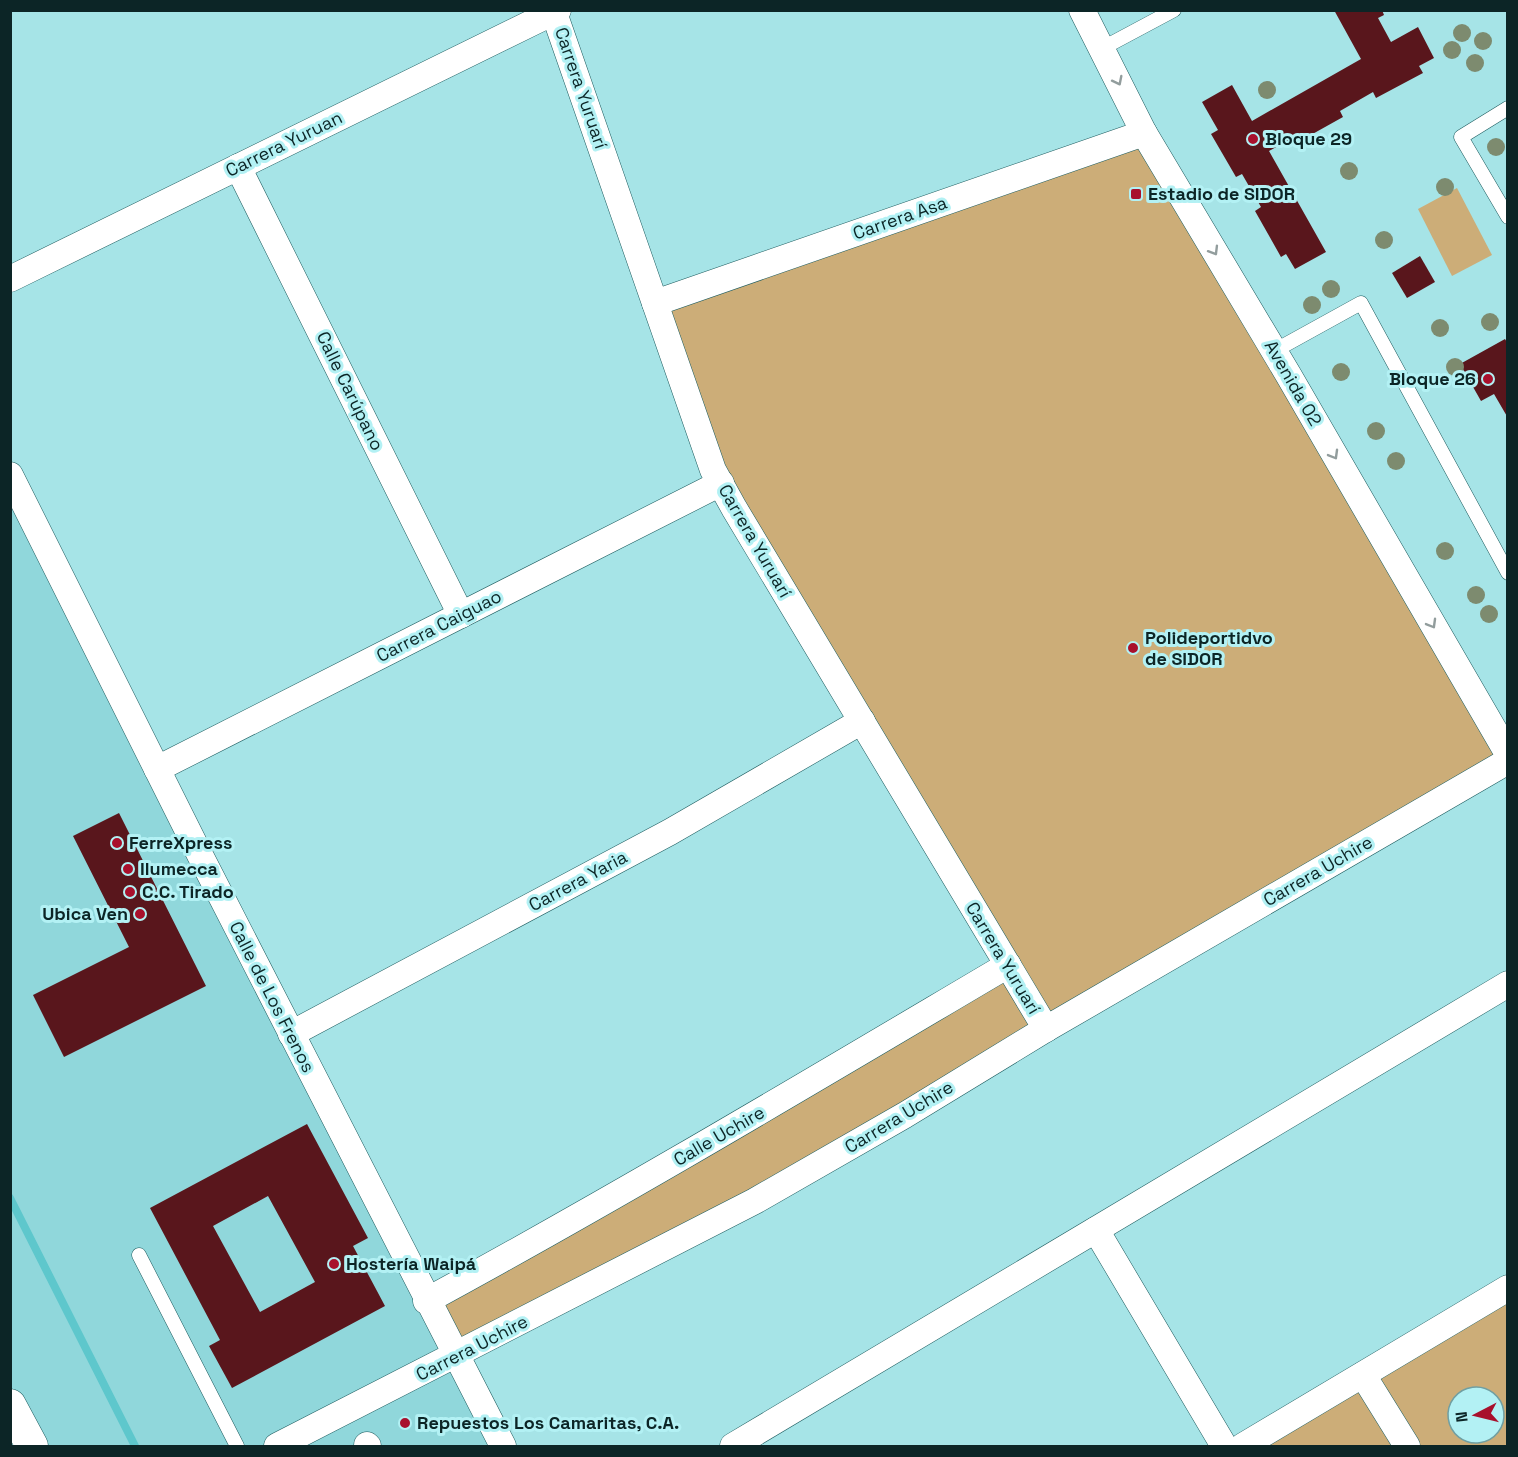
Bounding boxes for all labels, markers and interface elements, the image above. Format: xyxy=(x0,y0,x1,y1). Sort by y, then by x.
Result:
street label: Carrera Yuruarí xyxy=(550,24,613,152)
one-way arrow xyxy=(1111,75,1122,86)
street label: Carrera Yuruan xyxy=(222,105,346,182)
place label: Bloque 29 xyxy=(1265,127,1352,150)
marker: Bloque 29 xyxy=(1246,132,1260,146)
place label: Estadio de SIDOR xyxy=(1148,182,1295,205)
marker: Estadio de SIDOR xyxy=(1129,187,1143,201)
street label: Carrera Asa xyxy=(850,191,950,244)
one-way arrow xyxy=(1207,245,1219,255)
street label: Calle Carúpano xyxy=(312,327,389,454)
street label: Avenida 02 xyxy=(1260,336,1327,430)
place label: Bloque 26 xyxy=(1389,367,1476,390)
marker: Bloque 26 xyxy=(1481,372,1495,386)
one-way arrow xyxy=(1327,449,1339,459)
street label: Carrera Yuruarí xyxy=(714,480,797,602)
street label: Carrera Caiguao xyxy=(372,584,505,667)
one-way arrow xyxy=(1425,618,1436,628)
place label: Polideportidvo de SIDOR xyxy=(1145,626,1273,670)
marker: Polideportidvo de SIDOR xyxy=(1126,641,1140,655)
street label: Carrera Uchire xyxy=(1259,830,1377,911)
place label: FerreXpress xyxy=(129,831,232,854)
marker: FerreXpress xyxy=(110,836,124,850)
street label: Carrera Yaria xyxy=(524,845,631,916)
place label: Ilumecca xyxy=(140,857,218,880)
marker: Ilumecca xyxy=(121,862,135,876)
place label: C.C. Tirado xyxy=(142,880,234,903)
marker: C.C. Tirado xyxy=(123,885,137,899)
street label: Carrera Yuruarí xyxy=(961,897,1046,1019)
place label: Ubica Ven xyxy=(42,902,128,925)
marker: Ubica Ven xyxy=(133,907,147,921)
street label: Calle de Los Frenos xyxy=(224,917,320,1076)
street label: Carrera Uchire xyxy=(840,1075,957,1158)
street label: Calle Uchire xyxy=(669,1100,768,1171)
place label: Hostería Waipá xyxy=(346,1252,477,1275)
marker: Hostería Waipá xyxy=(327,1257,341,1271)
street label: Carrera Uchire xyxy=(412,1309,532,1386)
north arrow xyxy=(1446,1385,1506,1445)
text: N xyxy=(1451,1410,1473,1423)
place label: Repuestos Los Camaritas, C.A. xyxy=(417,1411,679,1434)
marker: Repuestos Los Camaritas, C.A. xyxy=(398,1416,412,1430)

